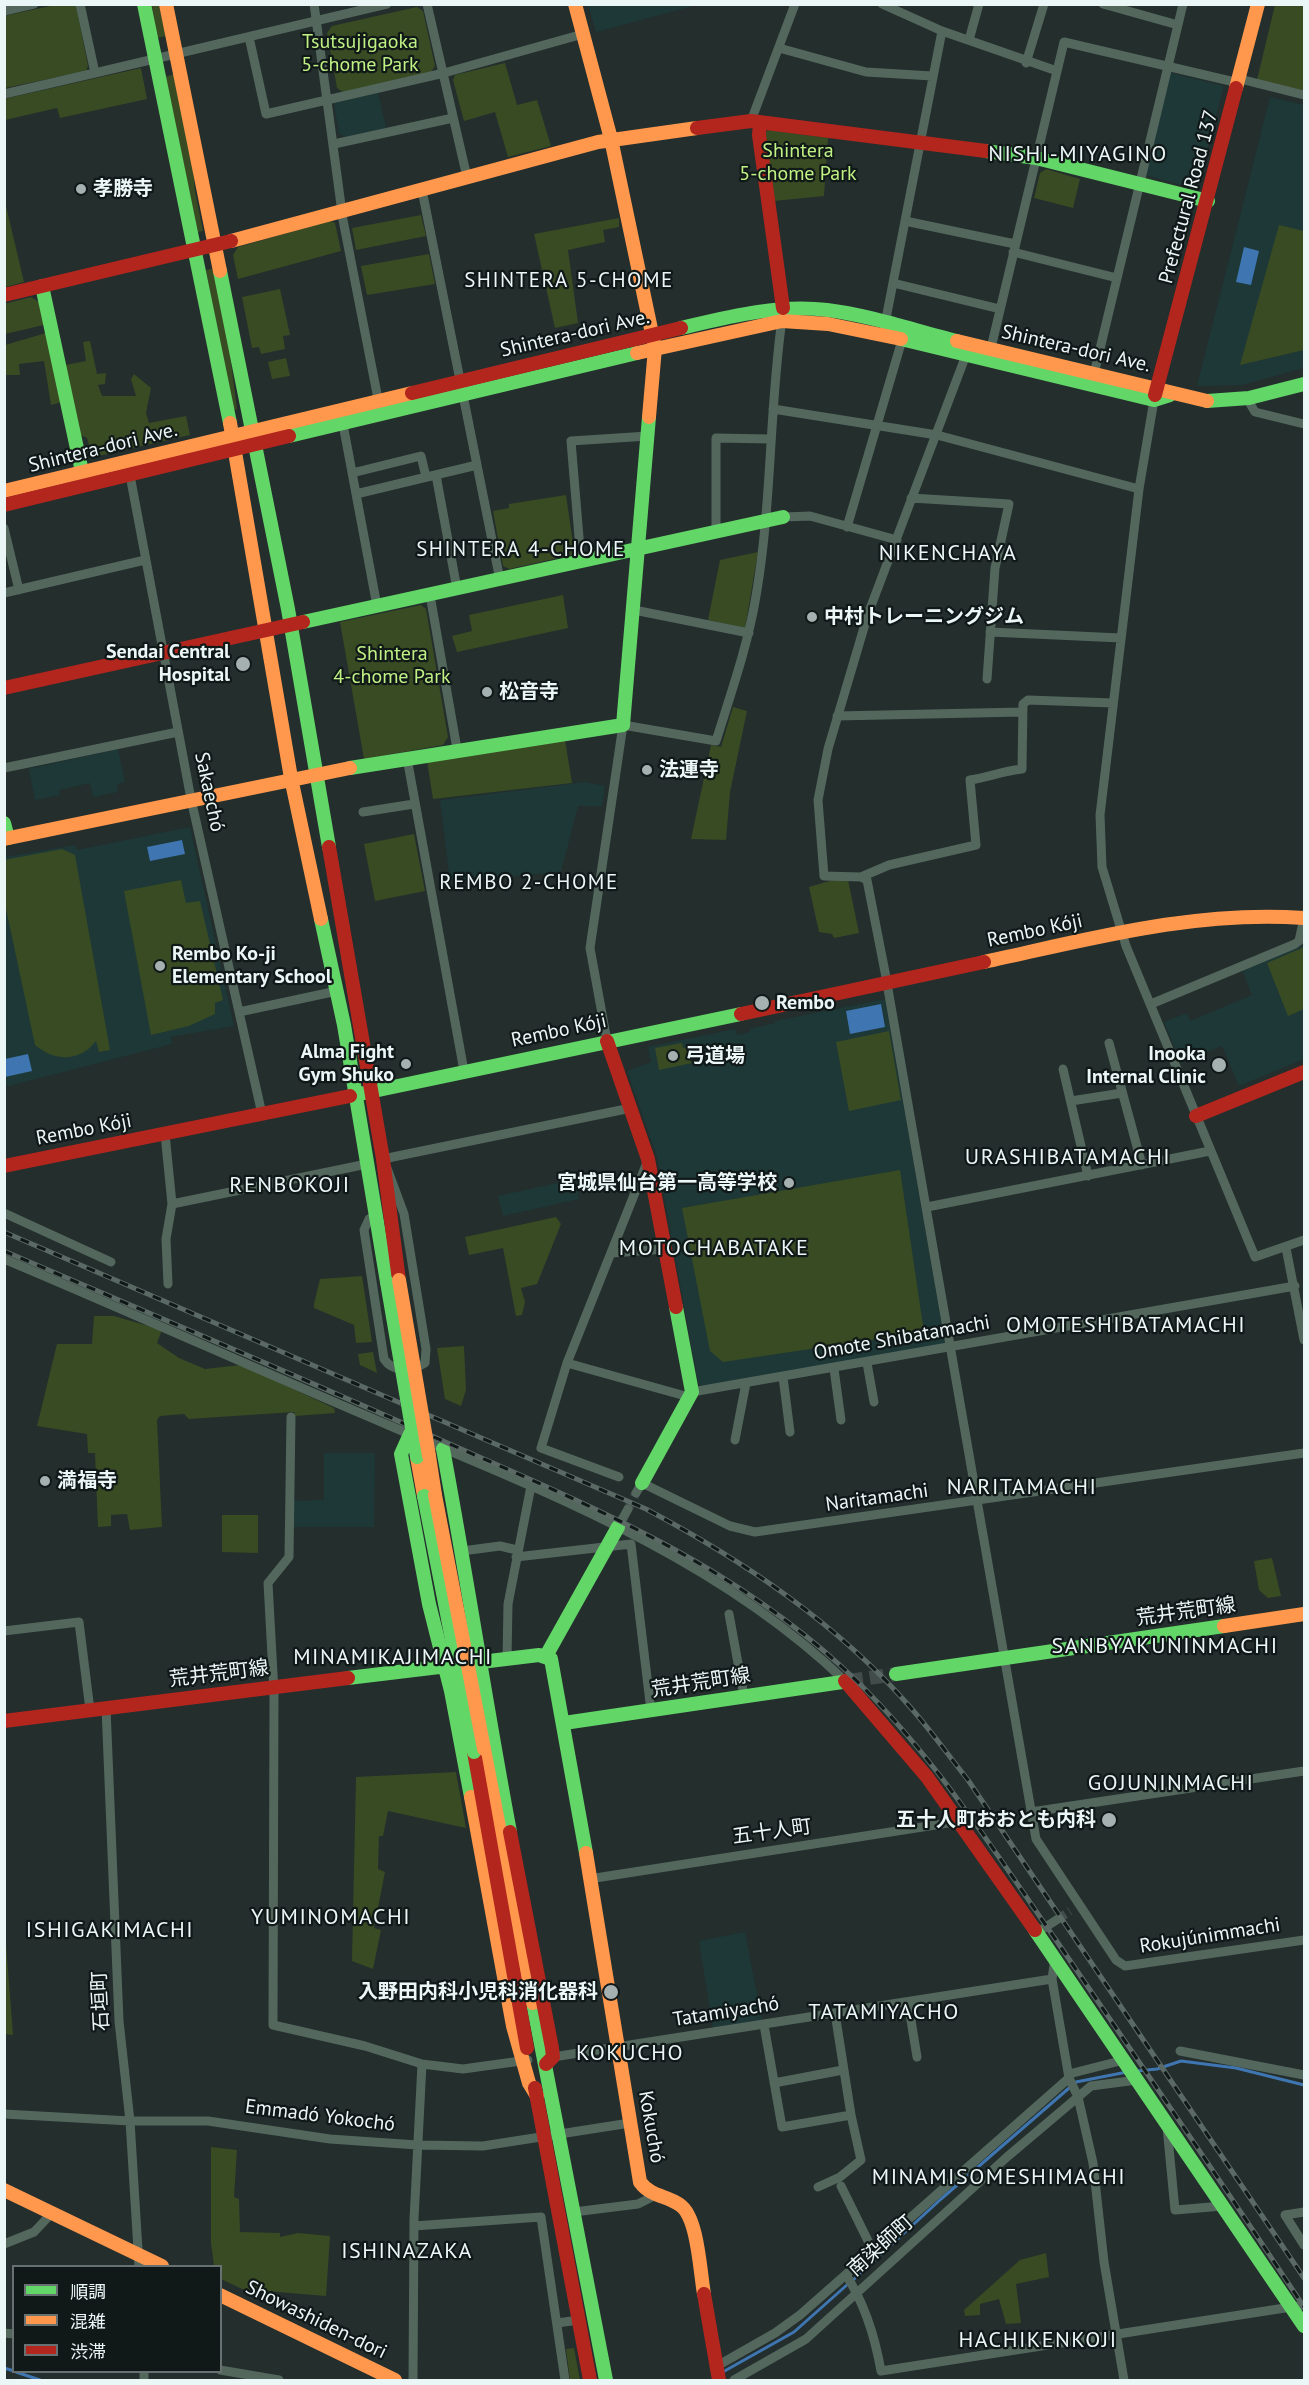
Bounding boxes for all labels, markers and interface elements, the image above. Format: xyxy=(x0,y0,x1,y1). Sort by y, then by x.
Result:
park label: Tsutsujigaoka 5-chome Park xyxy=(301,30,419,77)
street label: Prefectural Road 137 xyxy=(1154,108,1224,286)
park label: Shintera 5-chome Park xyxy=(739,139,857,186)
district label: NISHI-MIYAGINO xyxy=(988,142,1168,168)
place label: 孝勝寺 xyxy=(93,177,153,201)
marker: 孝勝寺 xyxy=(74,182,88,196)
district label: SHINTERA 5-CHOME xyxy=(464,268,674,294)
street label: Shintera-dori Ave. xyxy=(498,305,652,363)
street label: Shintera-dori Ave. xyxy=(999,320,1153,378)
street label: Shintera-dori Ave. xyxy=(26,418,180,478)
district label: SHINTERA 4-CHOME xyxy=(416,537,626,563)
district label: NIKENCHAYA xyxy=(879,541,1017,567)
place label: 中村トレーニングジム xyxy=(824,605,1024,629)
marker: 中村トレーニングジム xyxy=(805,610,819,624)
place label: Sendai Central Hospital xyxy=(106,640,230,687)
park label: Shintera 4-chome Park xyxy=(333,642,451,689)
marker: Sendai Central Hospital xyxy=(234,655,252,673)
place label: 松音寺 xyxy=(499,680,559,704)
marker: 松音寺 xyxy=(480,685,494,699)
street label: Sakaechó xyxy=(189,750,229,834)
place label: 法運寺 xyxy=(659,758,719,782)
marker: 法運寺 xyxy=(640,763,654,777)
district label: REMBO 2-CHOME xyxy=(439,870,619,896)
street label: Rembo Kóji xyxy=(985,909,1085,953)
place label: Rembo Ko-ji Elementary School xyxy=(172,942,332,989)
marker: Rembo Ko-ji Elementary School xyxy=(153,959,167,973)
place label: Rembo xyxy=(776,991,835,1015)
marker: Rembo xyxy=(753,994,771,1012)
street label: Rembo Kóji xyxy=(509,1009,609,1053)
place label: Alma Fight Gym Shuko xyxy=(299,1040,394,1087)
place label: Inooka Internal Clinic xyxy=(1086,1042,1206,1089)
place label: 弓道場 xyxy=(685,1044,745,1068)
marker: 弓道場 xyxy=(666,1049,680,1063)
marker: Inooka Internal Clinic xyxy=(1210,1056,1228,1074)
marker: Alma Fight Gym Shuko xyxy=(399,1057,413,1071)
street label: Rembo Kóji xyxy=(34,1109,134,1151)
district label: URASHIBATAMACHI xyxy=(965,1145,1171,1171)
place label: 宮城県仙台第一高等学校 xyxy=(557,1171,777,1195)
district label: RENBOKOJI xyxy=(229,1173,351,1199)
marker: 宮城県仙台第一高等学校 xyxy=(782,1176,796,1190)
district label: MOTOCHABATAKE xyxy=(619,1236,809,1262)
street label: Omote Shibatamachi xyxy=(812,1311,992,1365)
district label: OMOTESHIBATAMACHI xyxy=(1006,1313,1246,1339)
place label: 満福寺 xyxy=(57,1469,117,1493)
marker: 満福寺 xyxy=(38,1474,52,1488)
district label: NARITAMACHI xyxy=(947,1475,1097,1501)
street label: Naritamachi xyxy=(824,1479,930,1517)
street label: 荒井荒町線 xyxy=(1135,1593,1237,1631)
district label: SANBYAKUNINMACHI xyxy=(1051,1634,1279,1660)
district label: MINAMIKAJIMACHI xyxy=(293,1645,493,1671)
street label: 荒井荒町線 xyxy=(168,1656,270,1692)
street label: 荒井荒町線 xyxy=(650,1663,752,1703)
district label: GOJUNINMACHI xyxy=(1088,1771,1254,1797)
place label: 五十人町おおとも内科 xyxy=(896,1808,1096,1832)
marker: 五十人町おおとも内科 xyxy=(1100,1811,1118,1829)
street label: 五十人町 xyxy=(731,1815,813,1849)
district label: YUMINOMACHI xyxy=(251,1905,411,1931)
street label: Rokujúnimmachi xyxy=(1138,1913,1282,1959)
district label: ISHIGAKIMACHI xyxy=(26,1918,194,1944)
street label: 石垣町 xyxy=(87,1970,115,2032)
place label: 入野田内科小児科消化器科 xyxy=(358,1980,598,2004)
marker: 入野田内科小児科消化器科 xyxy=(602,1983,620,2001)
street label: Tatamiyachó xyxy=(671,1992,781,2032)
district label: TATAMIYACHO xyxy=(808,2000,960,2026)
district label: KOKUCHO xyxy=(576,2041,684,2067)
street label: Kokuchó xyxy=(633,2089,669,2165)
street label: Emmadó Yokochó xyxy=(244,2095,396,2137)
district label: MINAMISOMESHIMACHI xyxy=(872,2165,1126,2191)
street label: 南染師町 xyxy=(843,2210,919,2282)
district label: ISHINAZAKA xyxy=(341,2239,473,2265)
legend xyxy=(12,2265,222,2373)
street label: Showashiden-dori xyxy=(241,2275,391,2365)
text: 順調 xyxy=(70,2280,106,2303)
text: 混雑 xyxy=(70,2310,106,2333)
district label: HACHIKENKOJI xyxy=(958,2328,1118,2354)
text: 渋滞 xyxy=(70,2340,106,2363)

